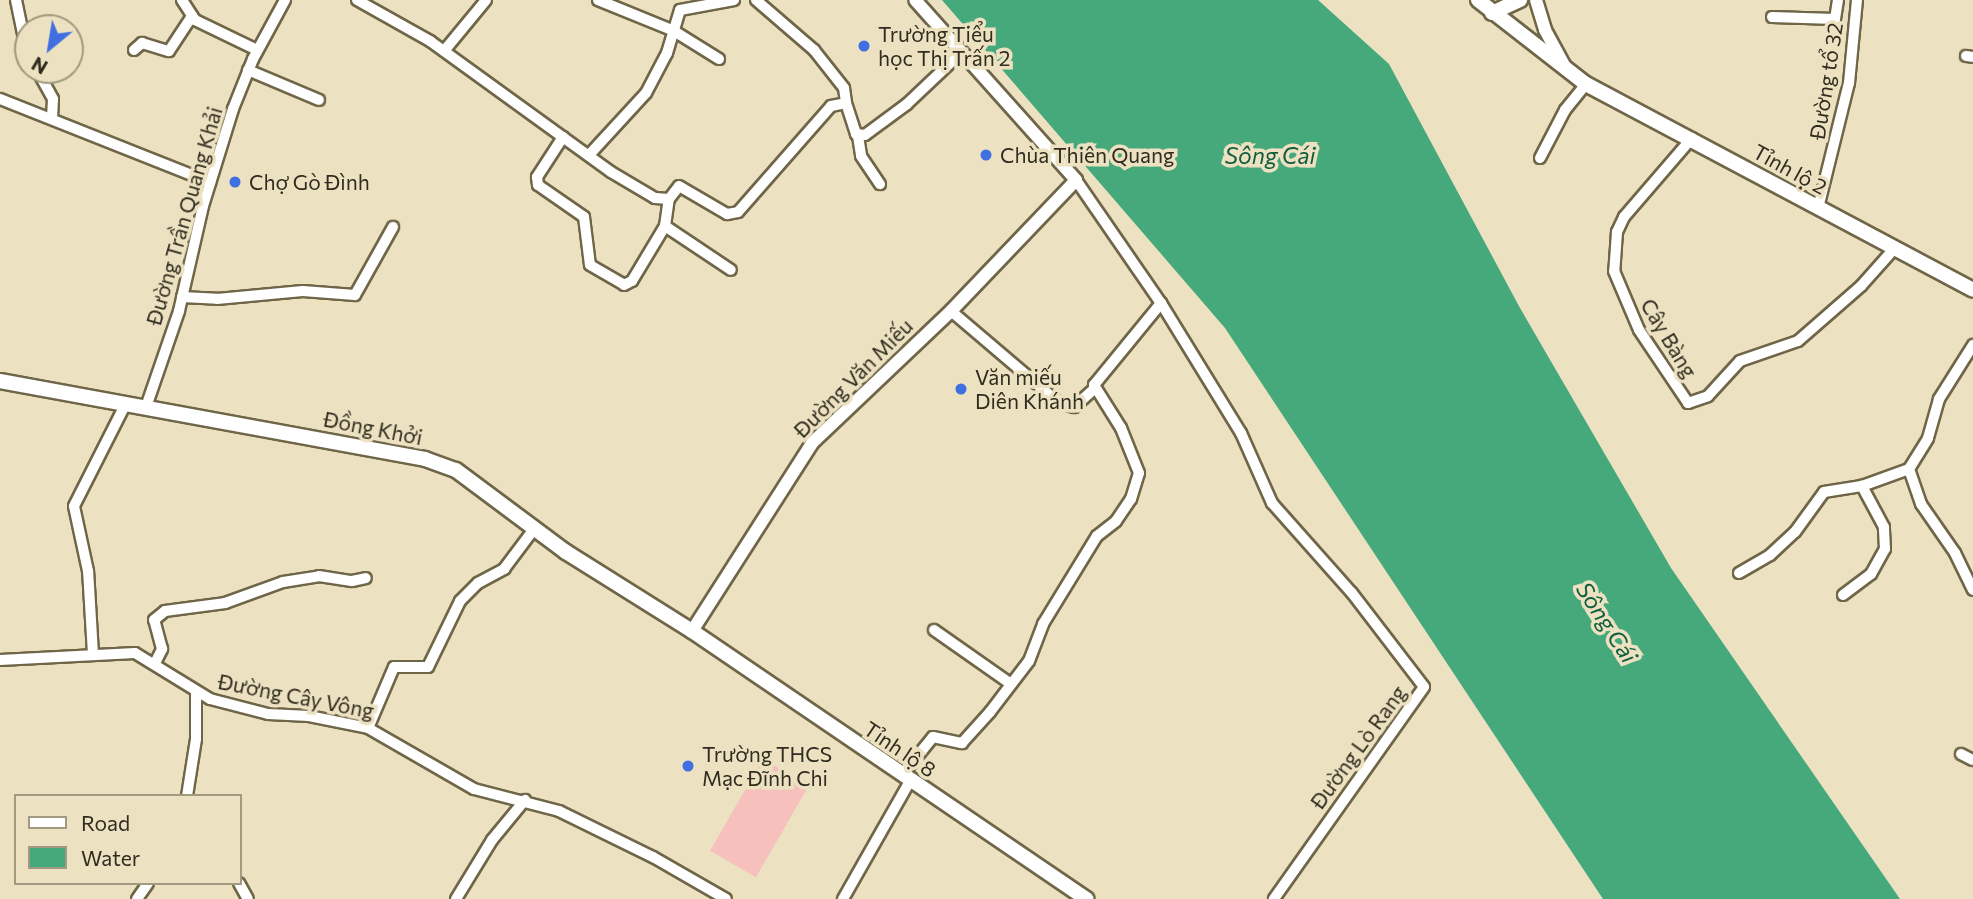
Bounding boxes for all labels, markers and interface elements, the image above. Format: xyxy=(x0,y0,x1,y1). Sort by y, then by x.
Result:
north arrow xyxy=(14,14,84,84)
place label: Trường Tiểu học Thị Trấn 2 xyxy=(878,21,1010,71)
street label: Đường tổ 32 xyxy=(1804,21,1848,141)
marker: Trường Tiểu học Thị Trấn 2 xyxy=(856,38,872,54)
text: N xyxy=(27,52,51,79)
street label: Đường Trần Quang Khải xyxy=(141,104,227,328)
street label: Tỉnh lộ 2 xyxy=(1749,138,1831,200)
water label: Sông Cái xyxy=(1225,141,1315,169)
place label: Chùa Thiên Quang xyxy=(1000,142,1174,168)
marker: Chùa Thiên Quang xyxy=(978,147,994,163)
place label: Chợ Gò Đình xyxy=(249,169,370,195)
marker: Chợ Gò Đình xyxy=(227,174,243,190)
street label: Cây Bàng xyxy=(1636,294,1702,382)
street label: Đường Văn Miếu xyxy=(788,313,918,443)
place label: Văn miếu Diên Khánh xyxy=(975,364,1084,414)
marker: Văn miếu Diên Khánh xyxy=(953,381,969,397)
street label: Đồng Khởi xyxy=(321,406,425,450)
water label: Sông Cái xyxy=(1571,576,1643,668)
street label: Đường Cây Vông xyxy=(216,669,376,723)
street label: Đường Lò Rang xyxy=(1305,680,1411,814)
street label: Tỉnh lộ 8 xyxy=(859,716,941,782)
place label: Trường THCS Mạc Đĩnh Chi xyxy=(702,741,832,791)
marker: Trường THCS Mạc Đĩnh Chi xyxy=(680,758,696,774)
legend xyxy=(14,794,242,885)
text: Road xyxy=(81,810,130,835)
text: Water xyxy=(81,845,140,870)

